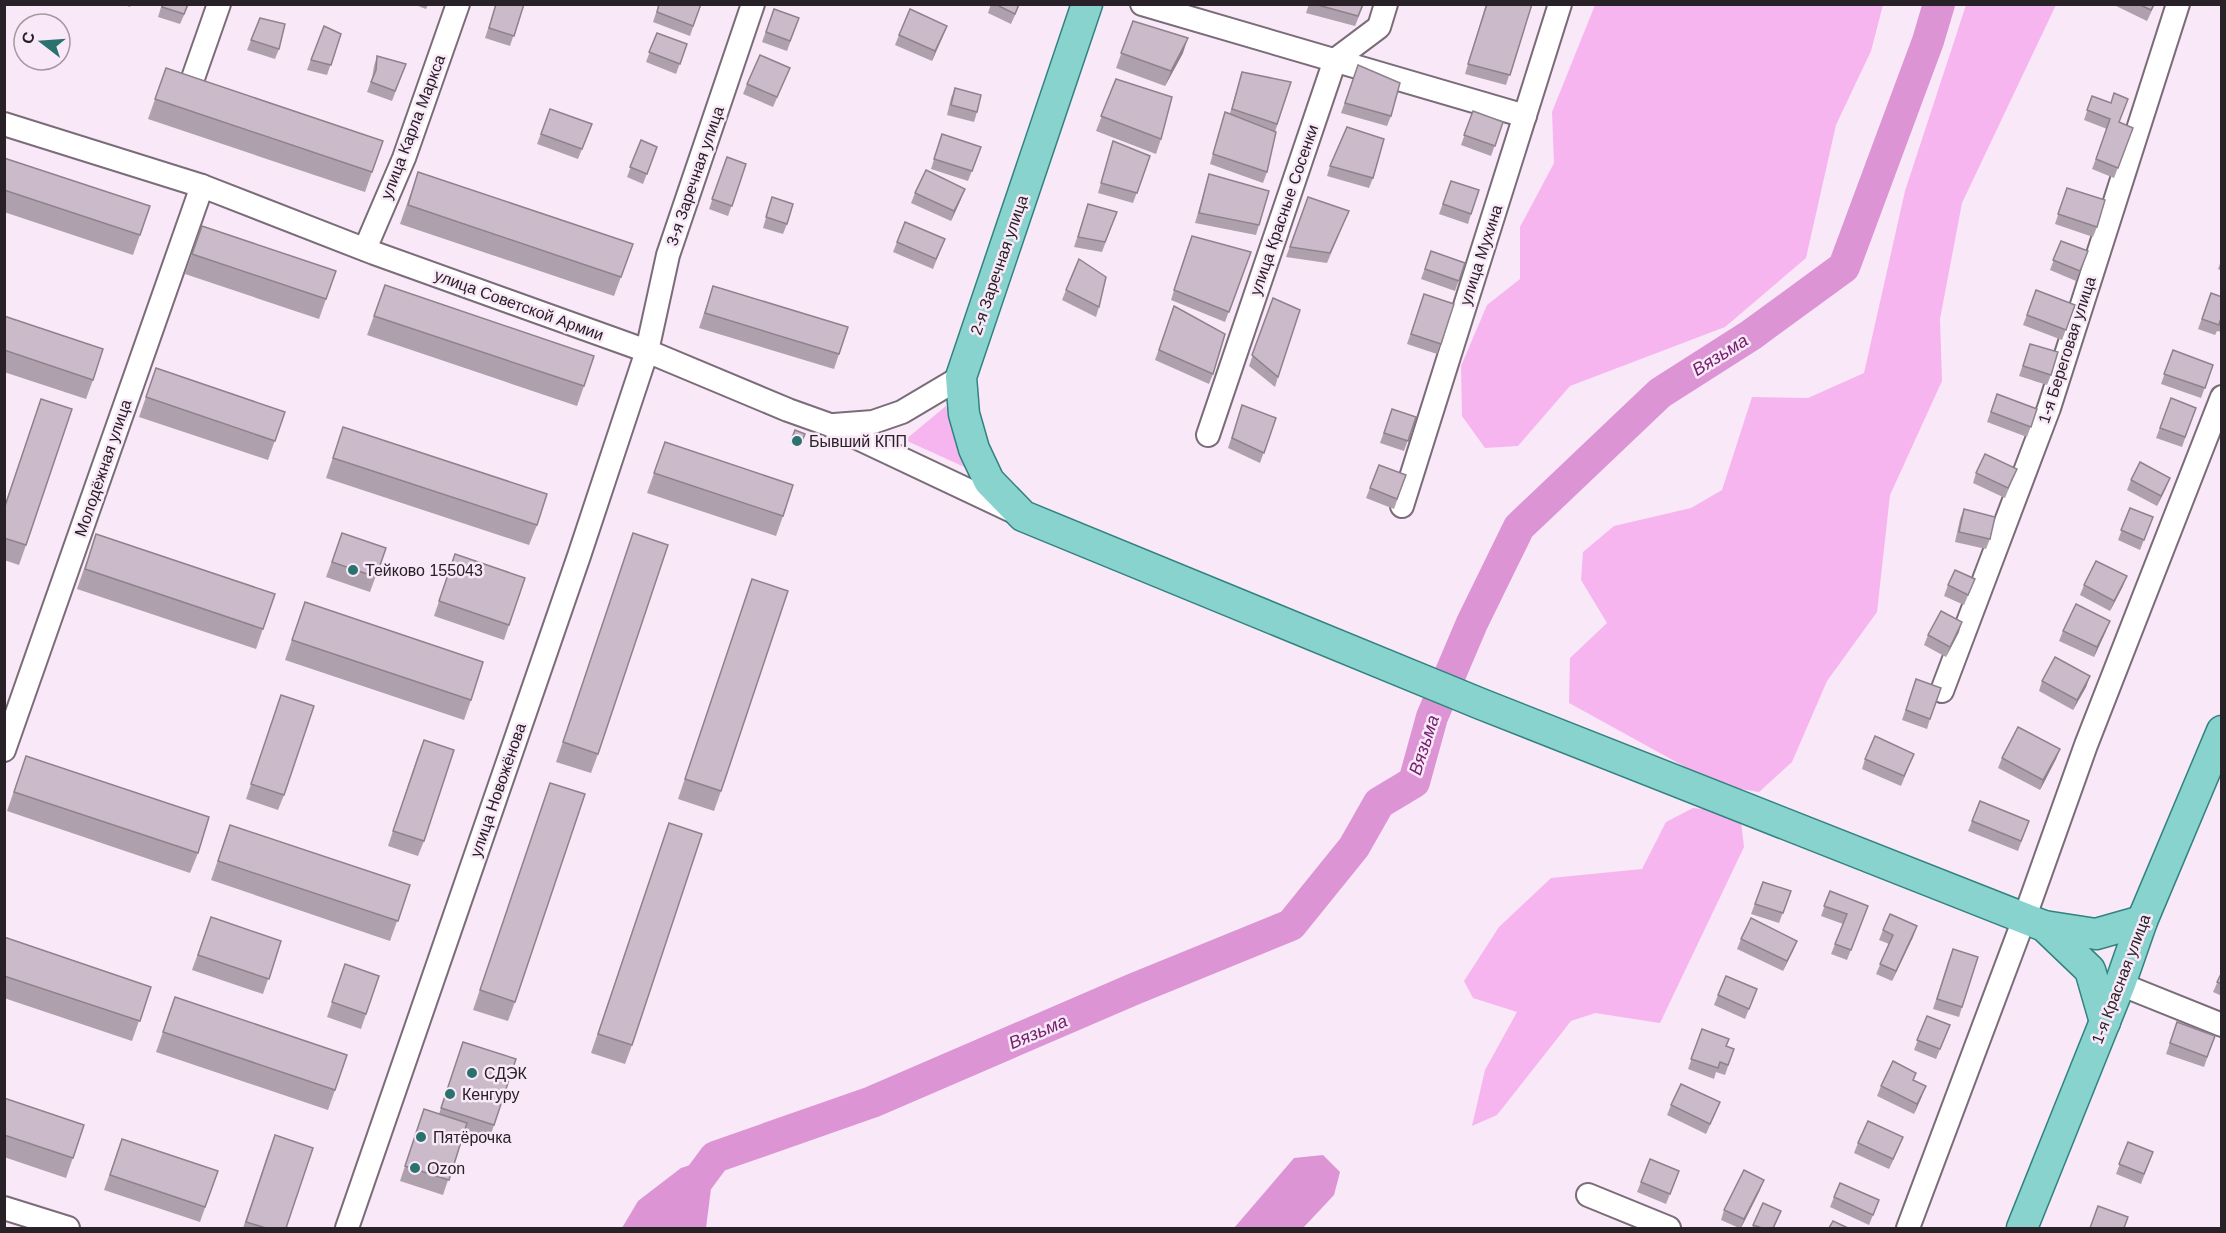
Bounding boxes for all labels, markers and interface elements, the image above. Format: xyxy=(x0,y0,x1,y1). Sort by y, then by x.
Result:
north arrow xyxy=(12,12,72,72)
text: С xyxy=(18,29,38,46)
street label: улица Карла Маркса xyxy=(378,52,448,201)
street label: 3-я Заречная улица xyxy=(663,104,727,248)
street label: улица Красные Сосенки xyxy=(1247,122,1321,298)
street label: 2-я Заречная улица xyxy=(967,193,1031,337)
street label: улица Мухина xyxy=(1457,203,1505,307)
street label: улица Советской Армии xyxy=(432,266,606,344)
street label: 1-я Береговая улица xyxy=(2035,274,2099,425)
water label: Вязьма xyxy=(1688,330,1752,380)
street label: Молодёжная улица xyxy=(72,397,134,539)
place label: Бывший КПП xyxy=(809,433,907,450)
marker: Бывший КПП xyxy=(790,434,804,448)
place label: Тейково 155043 xyxy=(365,562,483,579)
marker: Тейково 155043 xyxy=(346,563,360,577)
water label: Вязьма xyxy=(1405,713,1443,777)
street label: улица Новожёнова xyxy=(467,721,529,859)
street label: 1-я Красная улица xyxy=(2088,912,2154,1046)
water label: Вязьма xyxy=(1006,1011,1070,1053)
place label: СДЭК xyxy=(484,1065,528,1082)
marker: СДЭК xyxy=(465,1066,479,1080)
place label: Кенгуру xyxy=(462,1086,519,1103)
marker: Кенгуру xyxy=(443,1087,457,1101)
place label: Пятёрочка xyxy=(433,1129,512,1146)
marker: Пятёрочка xyxy=(414,1130,428,1144)
place label: Ozon xyxy=(427,1160,465,1177)
marker: Ozon xyxy=(408,1161,422,1175)

